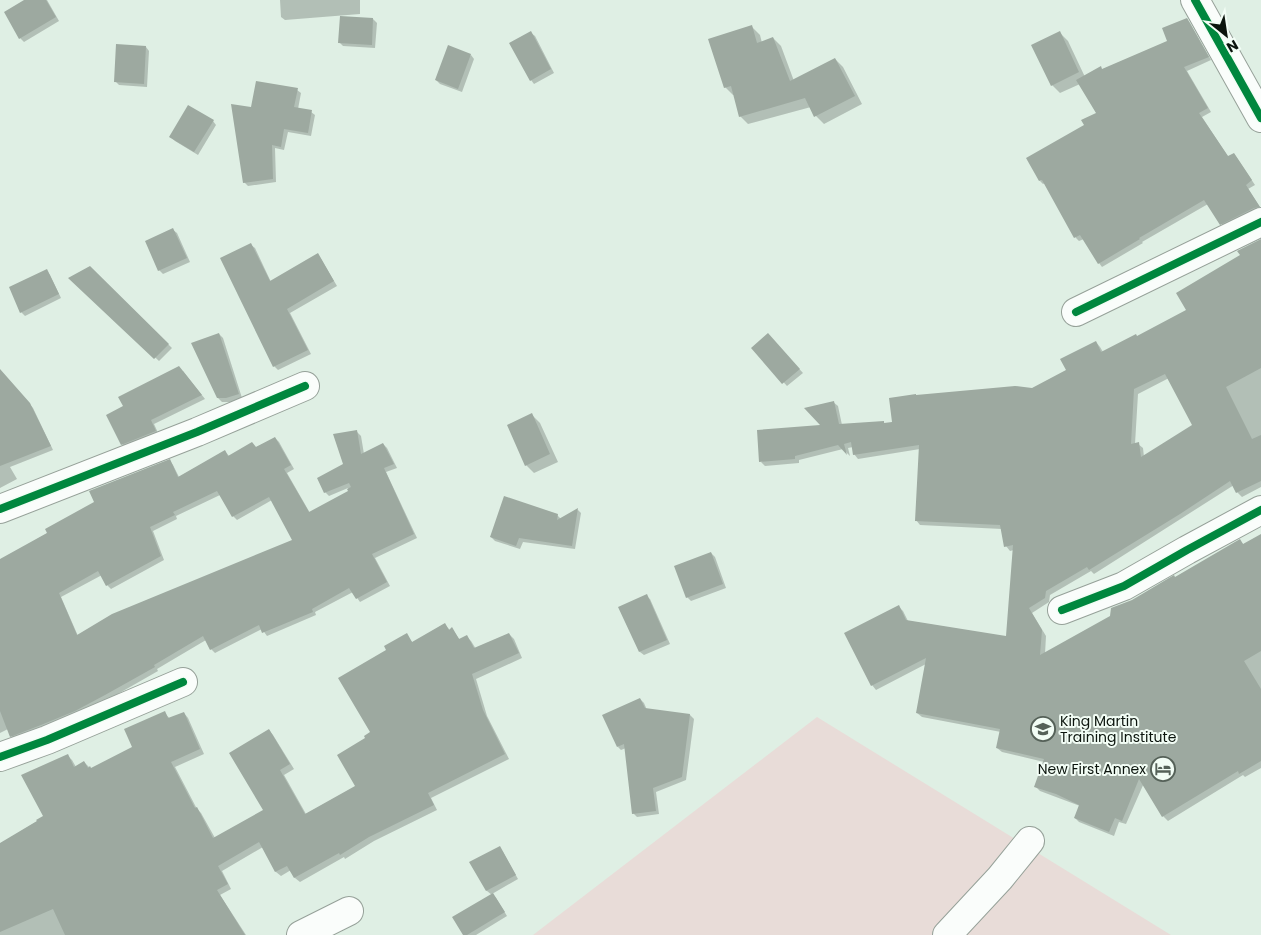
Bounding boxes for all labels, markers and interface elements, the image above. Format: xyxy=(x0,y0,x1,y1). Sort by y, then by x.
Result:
north arrow xyxy=(1201,10,1251,60)
text: N xyxy=(1223,35,1242,58)
place label: King Martin Training Institute xyxy=(1060,711,1177,747)
school or university icon: King Martin Training Institute xyxy=(1030,716,1056,742)
hotel icon: New First Annex xyxy=(1150,756,1176,782)
place label: New First Annex xyxy=(1038,759,1146,779)

